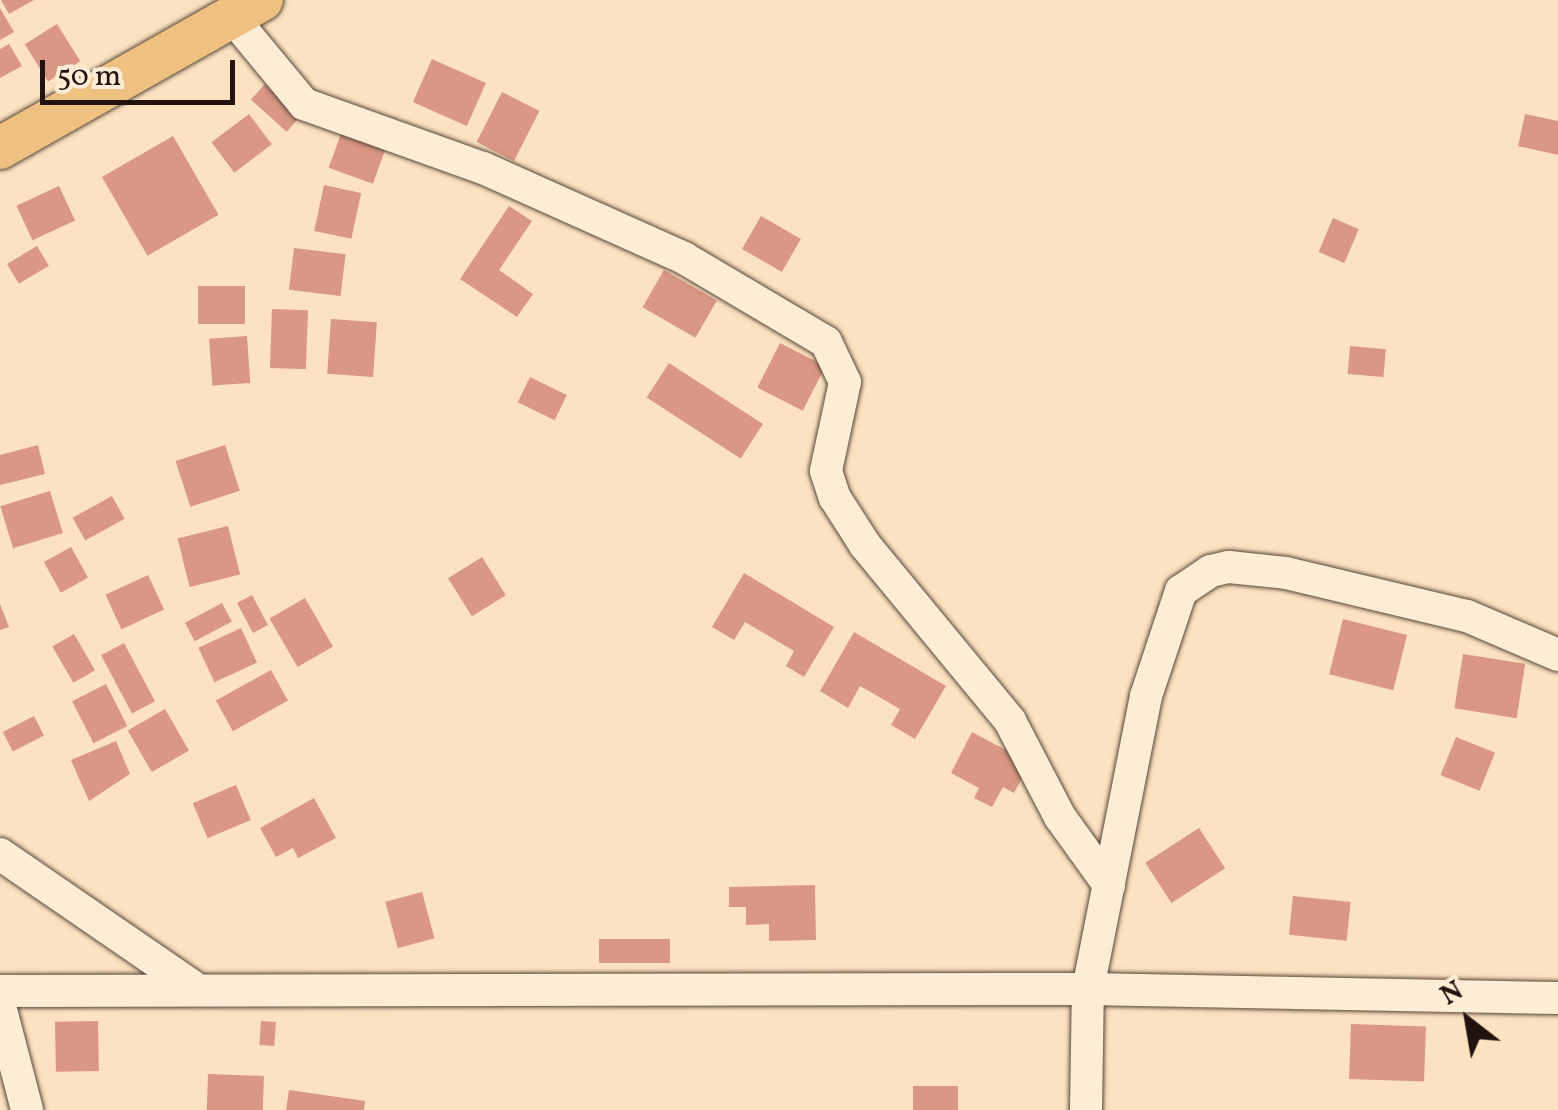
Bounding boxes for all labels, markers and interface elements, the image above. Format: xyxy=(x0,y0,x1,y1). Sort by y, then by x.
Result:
scale bar xyxy=(45,40,240,102)
text: 50 m xyxy=(57,56,121,98)
north arrow xyxy=(1418,970,1518,1070)
text: N xyxy=(1434,972,1471,1016)

